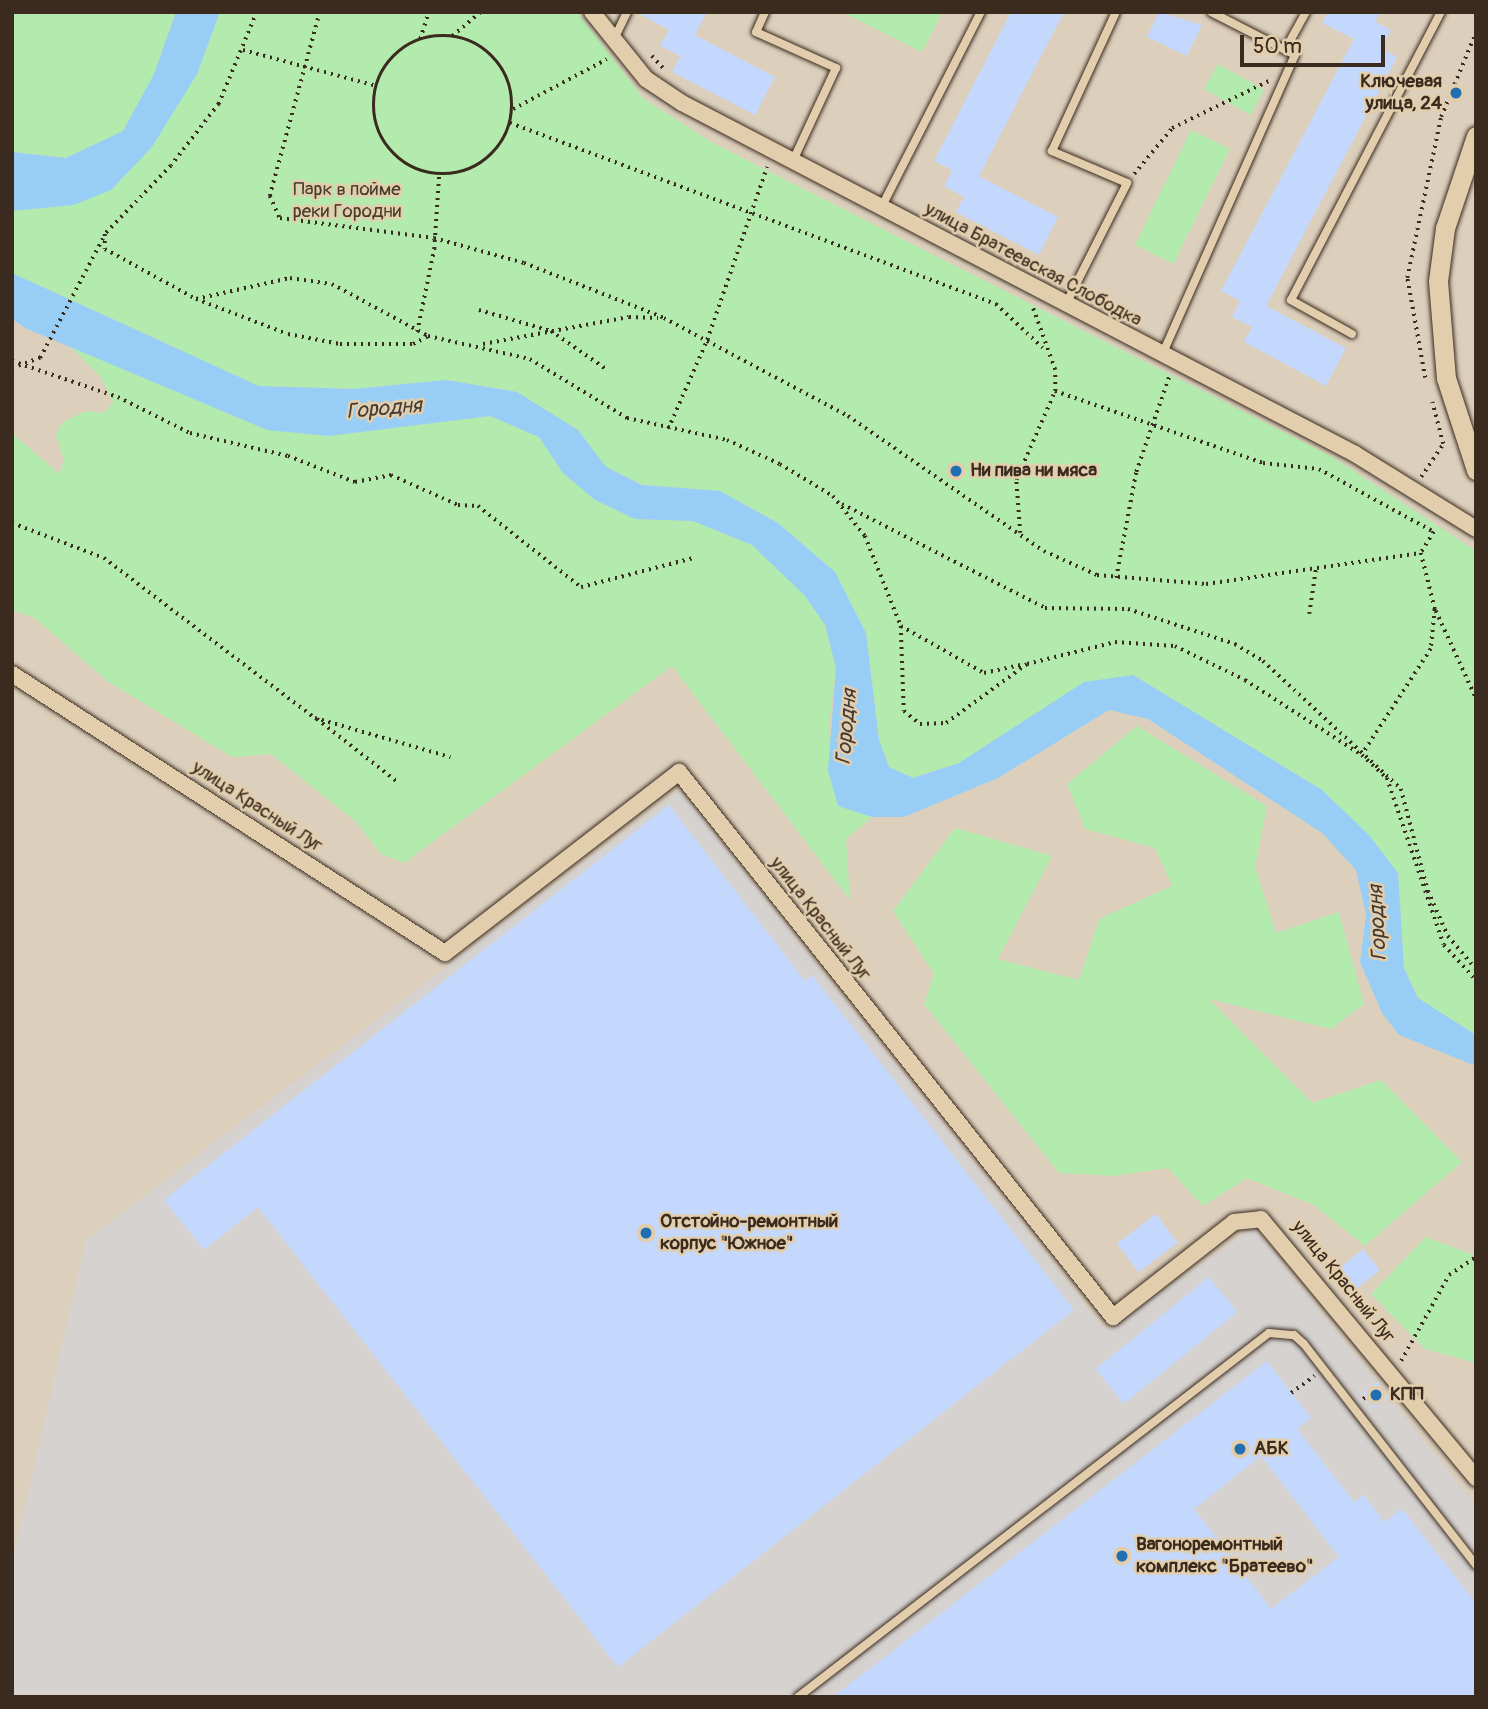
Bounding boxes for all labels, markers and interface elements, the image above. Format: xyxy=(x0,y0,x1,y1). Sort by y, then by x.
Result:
scale bar xyxy=(1243,21,1388,65)
text: 50 m xyxy=(1253,33,1302,60)
place label: Ключевая улица, 24 xyxy=(1360,71,1442,115)
marker: Ключевая улица, 24 xyxy=(1448,85,1464,101)
park label: Парк в пойме реки Городни xyxy=(293,179,401,223)
street label: улица Братеевская Слободка xyxy=(921,198,1145,332)
water label: Городня xyxy=(345,393,423,425)
place label: Ни пива ни мяса xyxy=(970,460,1097,482)
marker: Ни пива ни мяса xyxy=(948,463,964,479)
water label: Городня xyxy=(831,688,863,766)
street label: улица Красный Луг xyxy=(188,756,326,858)
street label: улица Красный Луг xyxy=(765,853,875,985)
water label: Городня xyxy=(1363,885,1393,961)
place label: Отстойно-ремонтный корпус "Южное" xyxy=(660,1211,838,1255)
street label: улица Красный Луг xyxy=(1287,1216,1399,1348)
marker: Отстойно-ремонтный корпус "Южное" xyxy=(638,1225,654,1241)
place label: КПП xyxy=(1390,1384,1424,1406)
marker: КПП xyxy=(1368,1387,1384,1403)
place label: АБК xyxy=(1254,1438,1289,1460)
marker: АБК xyxy=(1232,1441,1248,1457)
place label: Вагоноремонтный комплекс "Братеево" xyxy=(1136,1534,1314,1578)
marker: Вагоноремонтный комплекс "Братеево" xyxy=(1114,1548,1130,1564)

